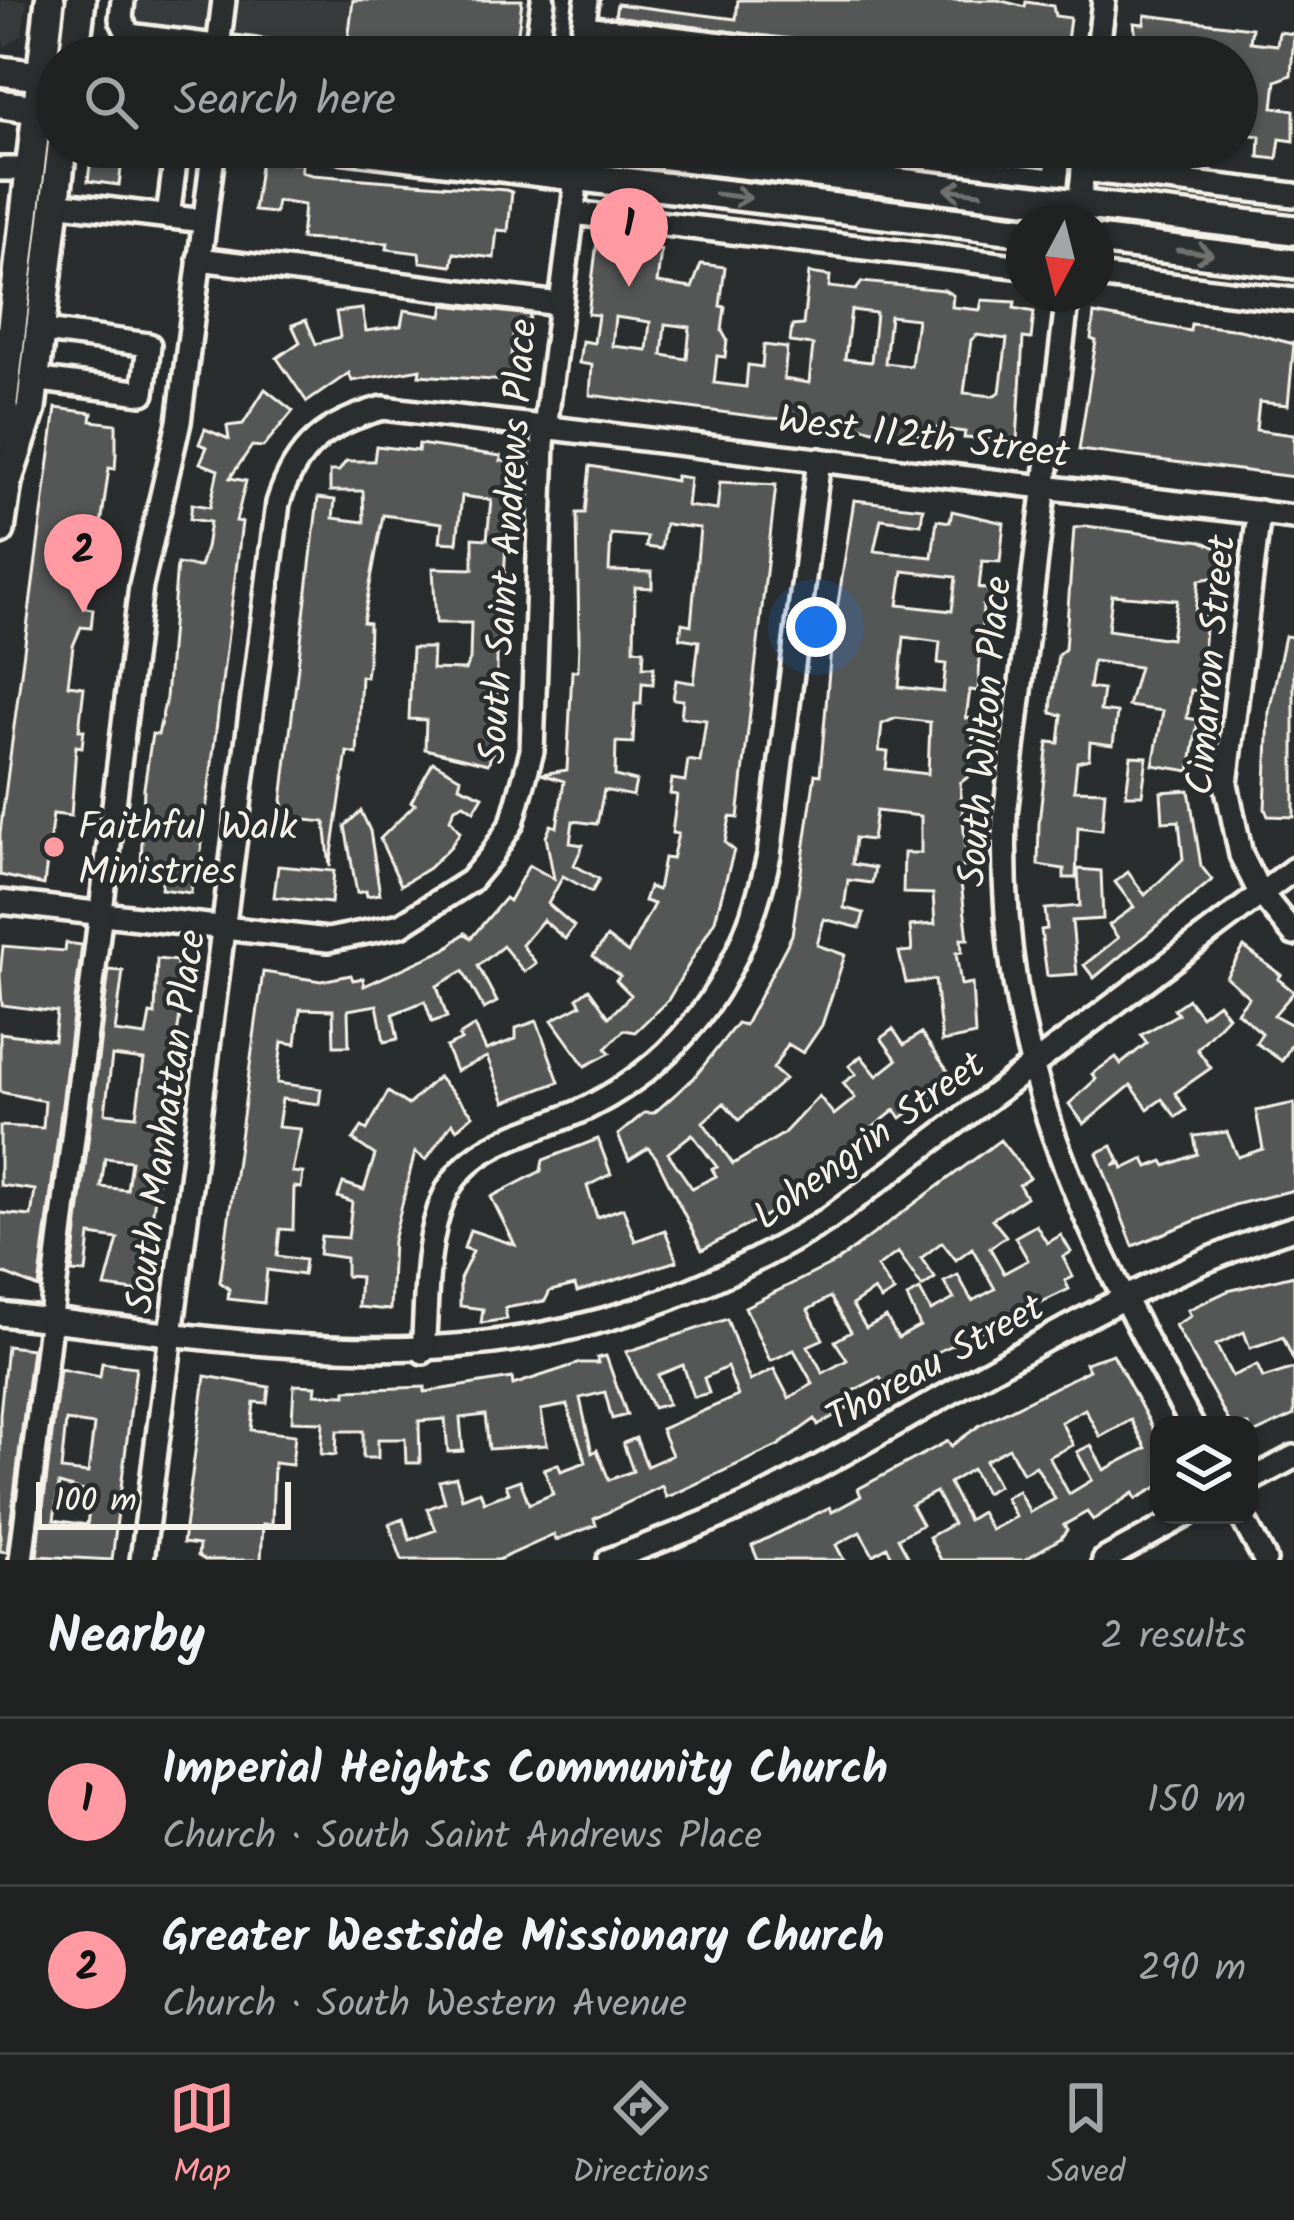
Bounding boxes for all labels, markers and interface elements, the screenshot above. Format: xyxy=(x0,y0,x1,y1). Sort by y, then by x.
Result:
search box xyxy=(36,36,1258,168)
text: Search here xyxy=(174,66,396,138)
icon: search xyxy=(78,69,144,135)
one-way arrow xyxy=(944,180,983,202)
one-way arrow xyxy=(713,186,752,208)
pin: 1 xyxy=(590,188,668,287)
north arrow xyxy=(1006,204,1114,312)
one-way arrow xyxy=(1175,241,1214,263)
street label: South Saint Andrews Place xyxy=(464,317,556,766)
street label: West 112th Street xyxy=(774,390,1074,488)
pin: 2 xyxy=(44,514,122,613)
street label: Cimarron Street xyxy=(1171,532,1255,798)
street label: South Wilton Place xyxy=(943,574,1031,889)
your location xyxy=(786,597,846,657)
place label: Faithful Walk Ministries xyxy=(78,798,298,905)
marker: Faithful Walk Ministries xyxy=(41,834,67,860)
street label: South Manhattan Place xyxy=(110,926,226,1317)
street label: Lohengrin Street xyxy=(741,1036,1000,1248)
street label: Thoreau Street xyxy=(815,1278,1057,1450)
map controls xyxy=(1150,1416,1258,1524)
button: layers xyxy=(1150,1416,1258,1524)
scale bar xyxy=(36,1476,291,1529)
text: 100 m xyxy=(54,1476,137,1529)
text: Nearby xyxy=(48,1598,205,1679)
text: 2 results xyxy=(1101,1607,1246,1669)
text: Imperial Heights Community Church xyxy=(162,1735,888,1807)
text: 1 xyxy=(81,1771,93,1833)
text: 150 m xyxy=(1147,1771,1246,1833)
text: Church · South Saint Andrews Place xyxy=(162,1807,762,1869)
text: Greater Westside Missionary Church xyxy=(162,1903,884,1975)
text: 2 xyxy=(76,1939,98,2001)
text: 290 m xyxy=(1138,1939,1246,2001)
text: Church · South Western Avenue xyxy=(162,1975,687,2037)
tab: Map xyxy=(169,2075,235,2200)
tab: Directions xyxy=(572,2075,709,2200)
tab: Saved xyxy=(1047,2075,1125,2200)

